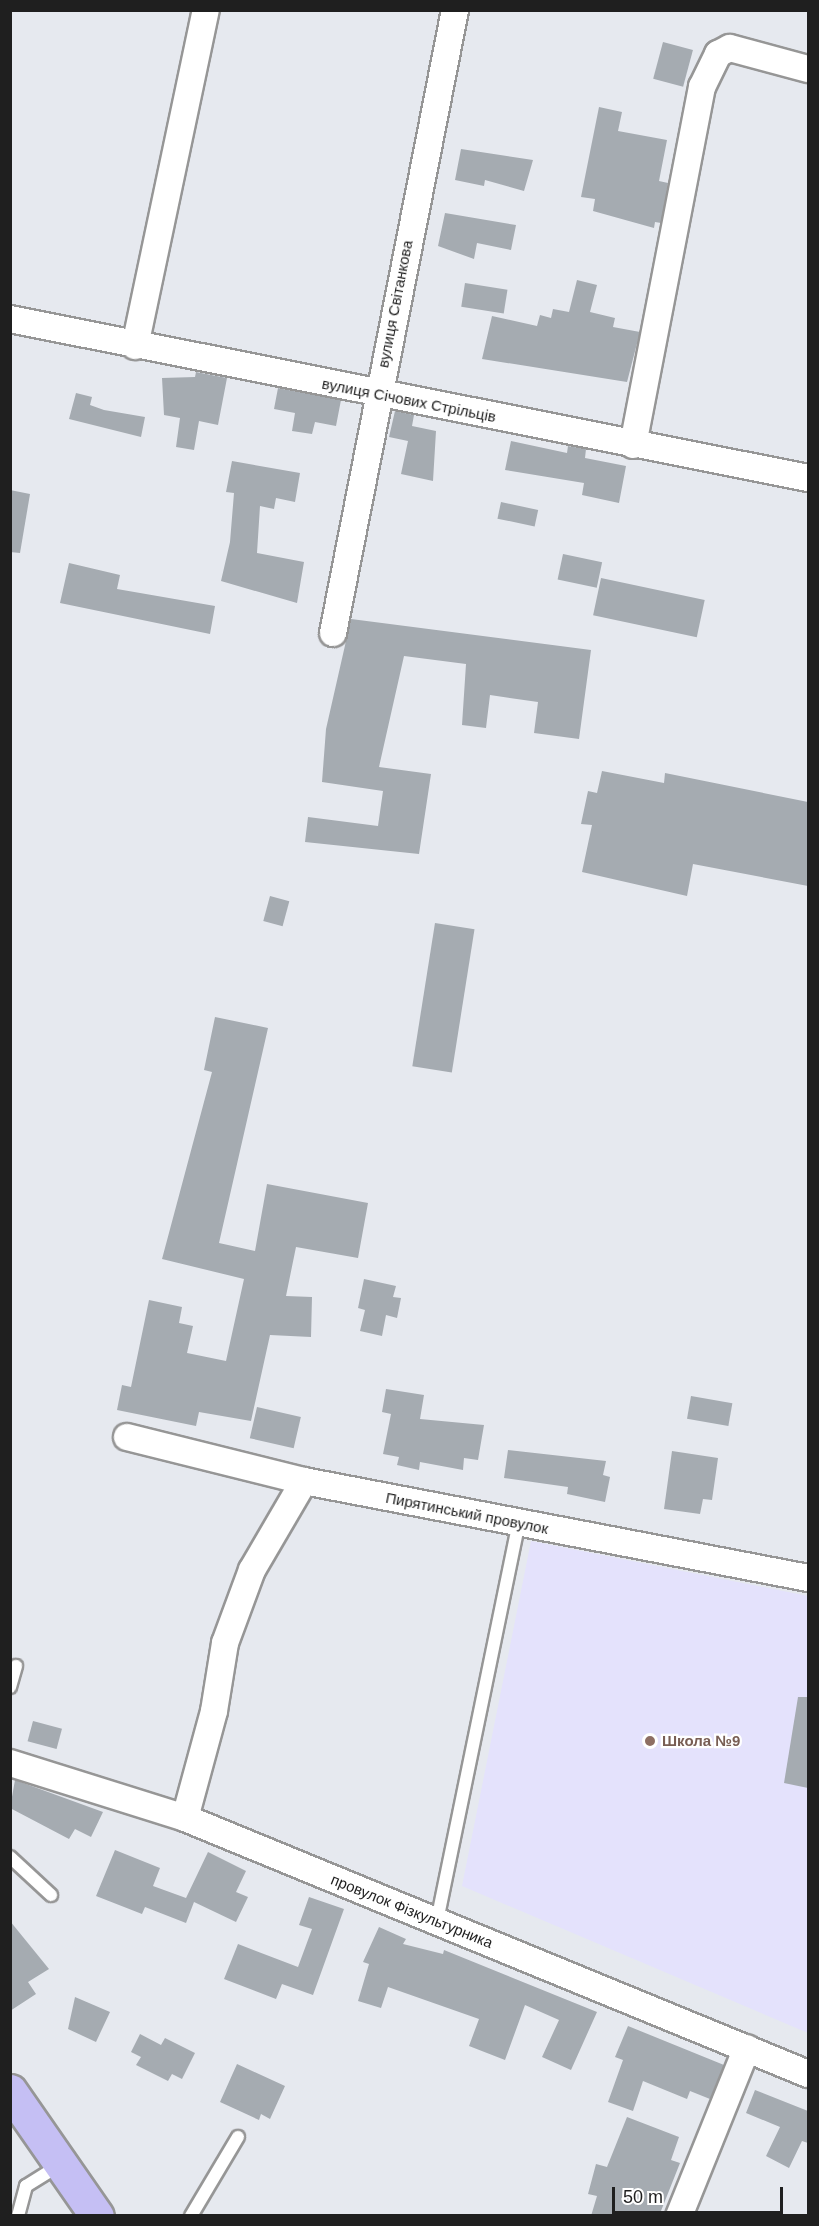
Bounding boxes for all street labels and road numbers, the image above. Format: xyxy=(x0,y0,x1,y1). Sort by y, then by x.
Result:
street label: вулиця Світанкова xyxy=(374,239,416,369)
street label: вулиця Січових Стрільців xyxy=(320,374,498,426)
street label: Пирятинський провулок xyxy=(384,1488,550,1538)
street label: провулок Фізкультурника xyxy=(328,1870,496,1952)

